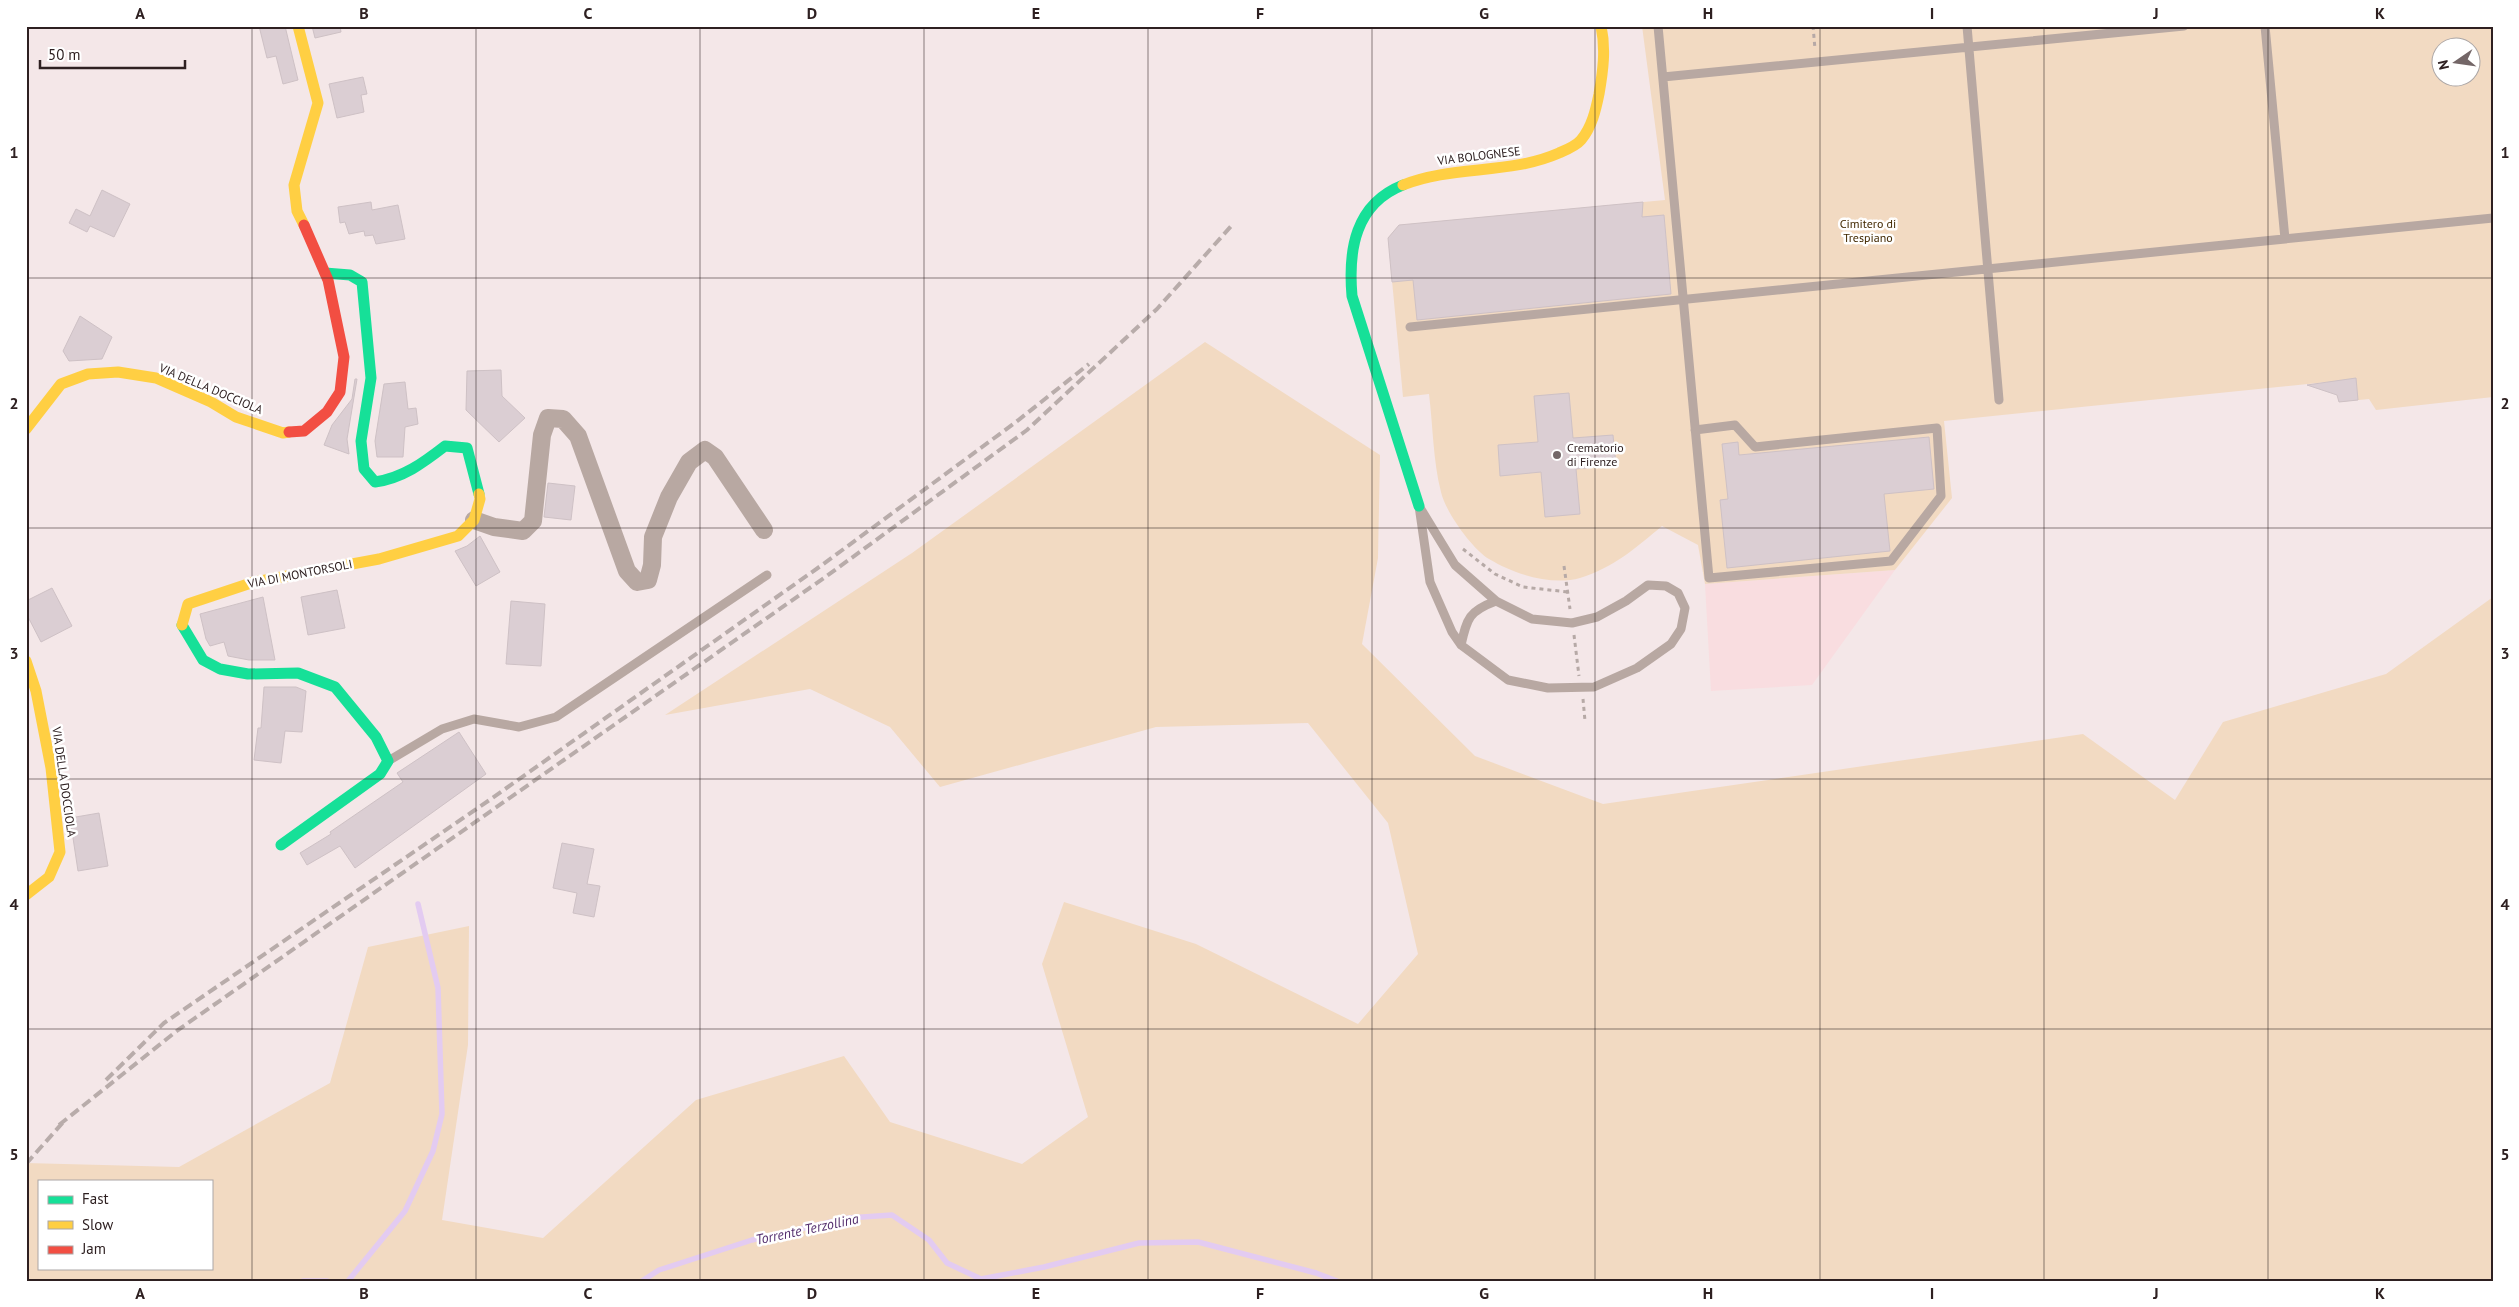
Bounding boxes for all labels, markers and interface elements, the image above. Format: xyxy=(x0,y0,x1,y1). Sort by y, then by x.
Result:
text: A xyxy=(135,3,145,23)
text: B xyxy=(359,3,369,23)
text: C xyxy=(584,3,593,23)
text: D xyxy=(807,3,817,23)
text: E xyxy=(1032,3,1040,23)
text: F xyxy=(1256,3,1264,23)
text: G xyxy=(1479,3,1489,23)
text: H xyxy=(1703,3,1713,23)
text: I xyxy=(1930,3,1934,23)
text: J xyxy=(2152,3,2159,23)
text: K xyxy=(2375,3,2385,23)
scale bar xyxy=(40,38,185,70)
north arrow xyxy=(2432,38,2482,88)
text: 50 m xyxy=(48,45,81,64)
text: N xyxy=(2434,58,2453,71)
text: 1 xyxy=(9,142,19,162)
text: 1 xyxy=(2500,142,2510,162)
street label: VIA BOLOGNESE xyxy=(1436,143,1521,168)
park label: Cimitero di Trespiano xyxy=(1840,216,1896,245)
street label: VIA DELLA DOCCIOLA xyxy=(156,360,265,417)
text: 2 xyxy=(9,393,19,413)
text: 2 xyxy=(2500,393,2510,413)
place label: Crematorio di Firenze xyxy=(1567,440,1624,469)
marker: Crematorio di Firenze xyxy=(1551,449,1563,461)
street label: VIA DI MONTORSOLI xyxy=(245,556,353,591)
text: 3 xyxy=(9,643,19,663)
text: 3 xyxy=(2500,643,2510,663)
street label: VIA DELLA DOCCIOLA xyxy=(49,725,80,838)
text: 4 xyxy=(9,894,19,914)
text: 4 xyxy=(2500,894,2510,914)
text: 5 xyxy=(9,1144,19,1164)
text: 5 xyxy=(2500,1144,2510,1164)
legend xyxy=(38,1180,212,1270)
text: Fast xyxy=(82,1189,109,1208)
water label: Torrente Terzollina xyxy=(754,1209,860,1249)
text: Slow xyxy=(82,1215,113,1234)
text: Jam xyxy=(81,1239,106,1258)
text: A xyxy=(135,1283,145,1303)
text: B xyxy=(359,1283,369,1303)
text: C xyxy=(584,1283,593,1303)
text: D xyxy=(807,1283,817,1303)
text: E xyxy=(1032,1283,1040,1303)
text: F xyxy=(1256,1283,1264,1303)
text: G xyxy=(1479,1283,1489,1303)
text: H xyxy=(1703,1283,1713,1303)
text: I xyxy=(1930,1283,1934,1303)
text: J xyxy=(2152,1283,2159,1303)
text: K xyxy=(2375,1283,2385,1303)

